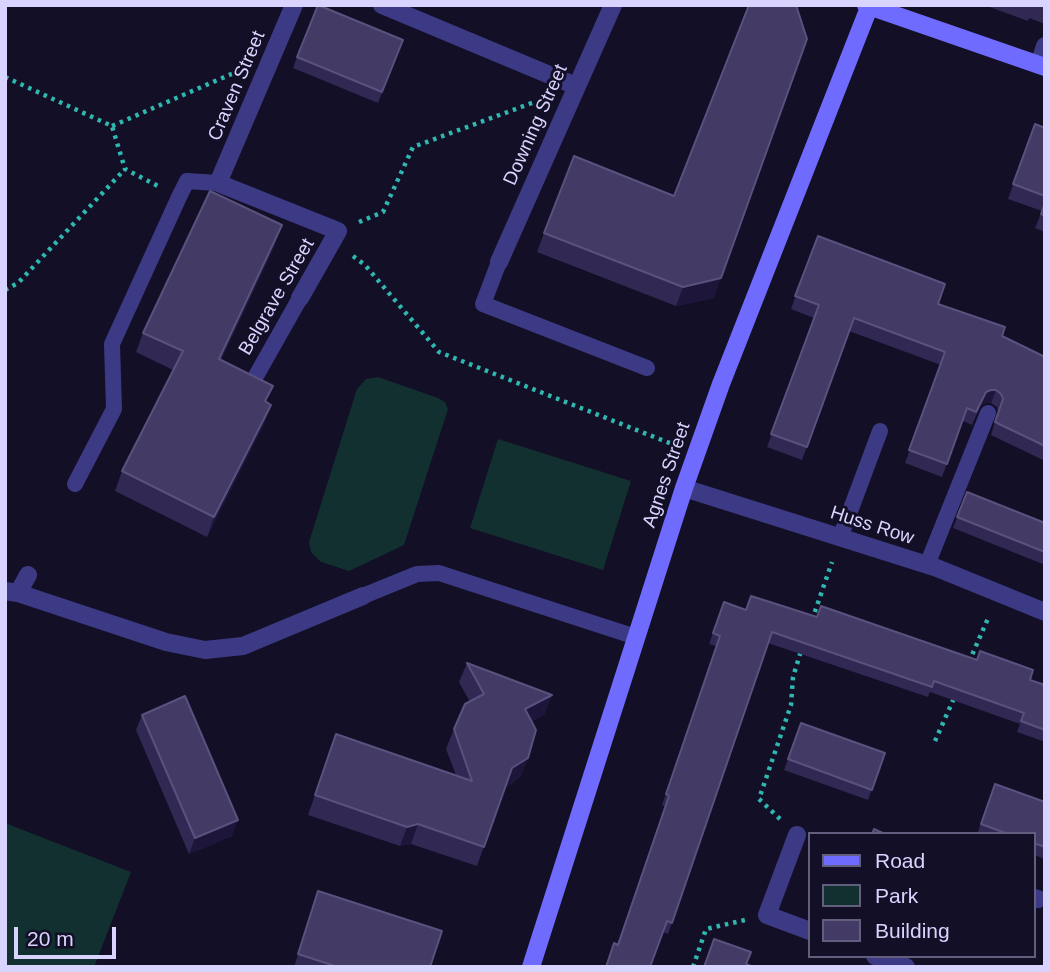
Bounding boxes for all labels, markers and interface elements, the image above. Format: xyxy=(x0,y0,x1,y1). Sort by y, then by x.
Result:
street label: Craven Street xyxy=(204,28,270,144)
street label: Downing Street xyxy=(499,61,573,189)
street label: Belgrave Street xyxy=(234,235,320,359)
street label: Agnes Street xyxy=(638,419,696,531)
street label: Huss Row xyxy=(827,502,917,550)
legend xyxy=(808,832,1036,958)
text: Road xyxy=(875,849,925,872)
text: Park xyxy=(875,884,918,907)
scale bar xyxy=(18,912,119,956)
text: Building xyxy=(875,919,950,942)
text: 20 m xyxy=(27,927,74,950)

